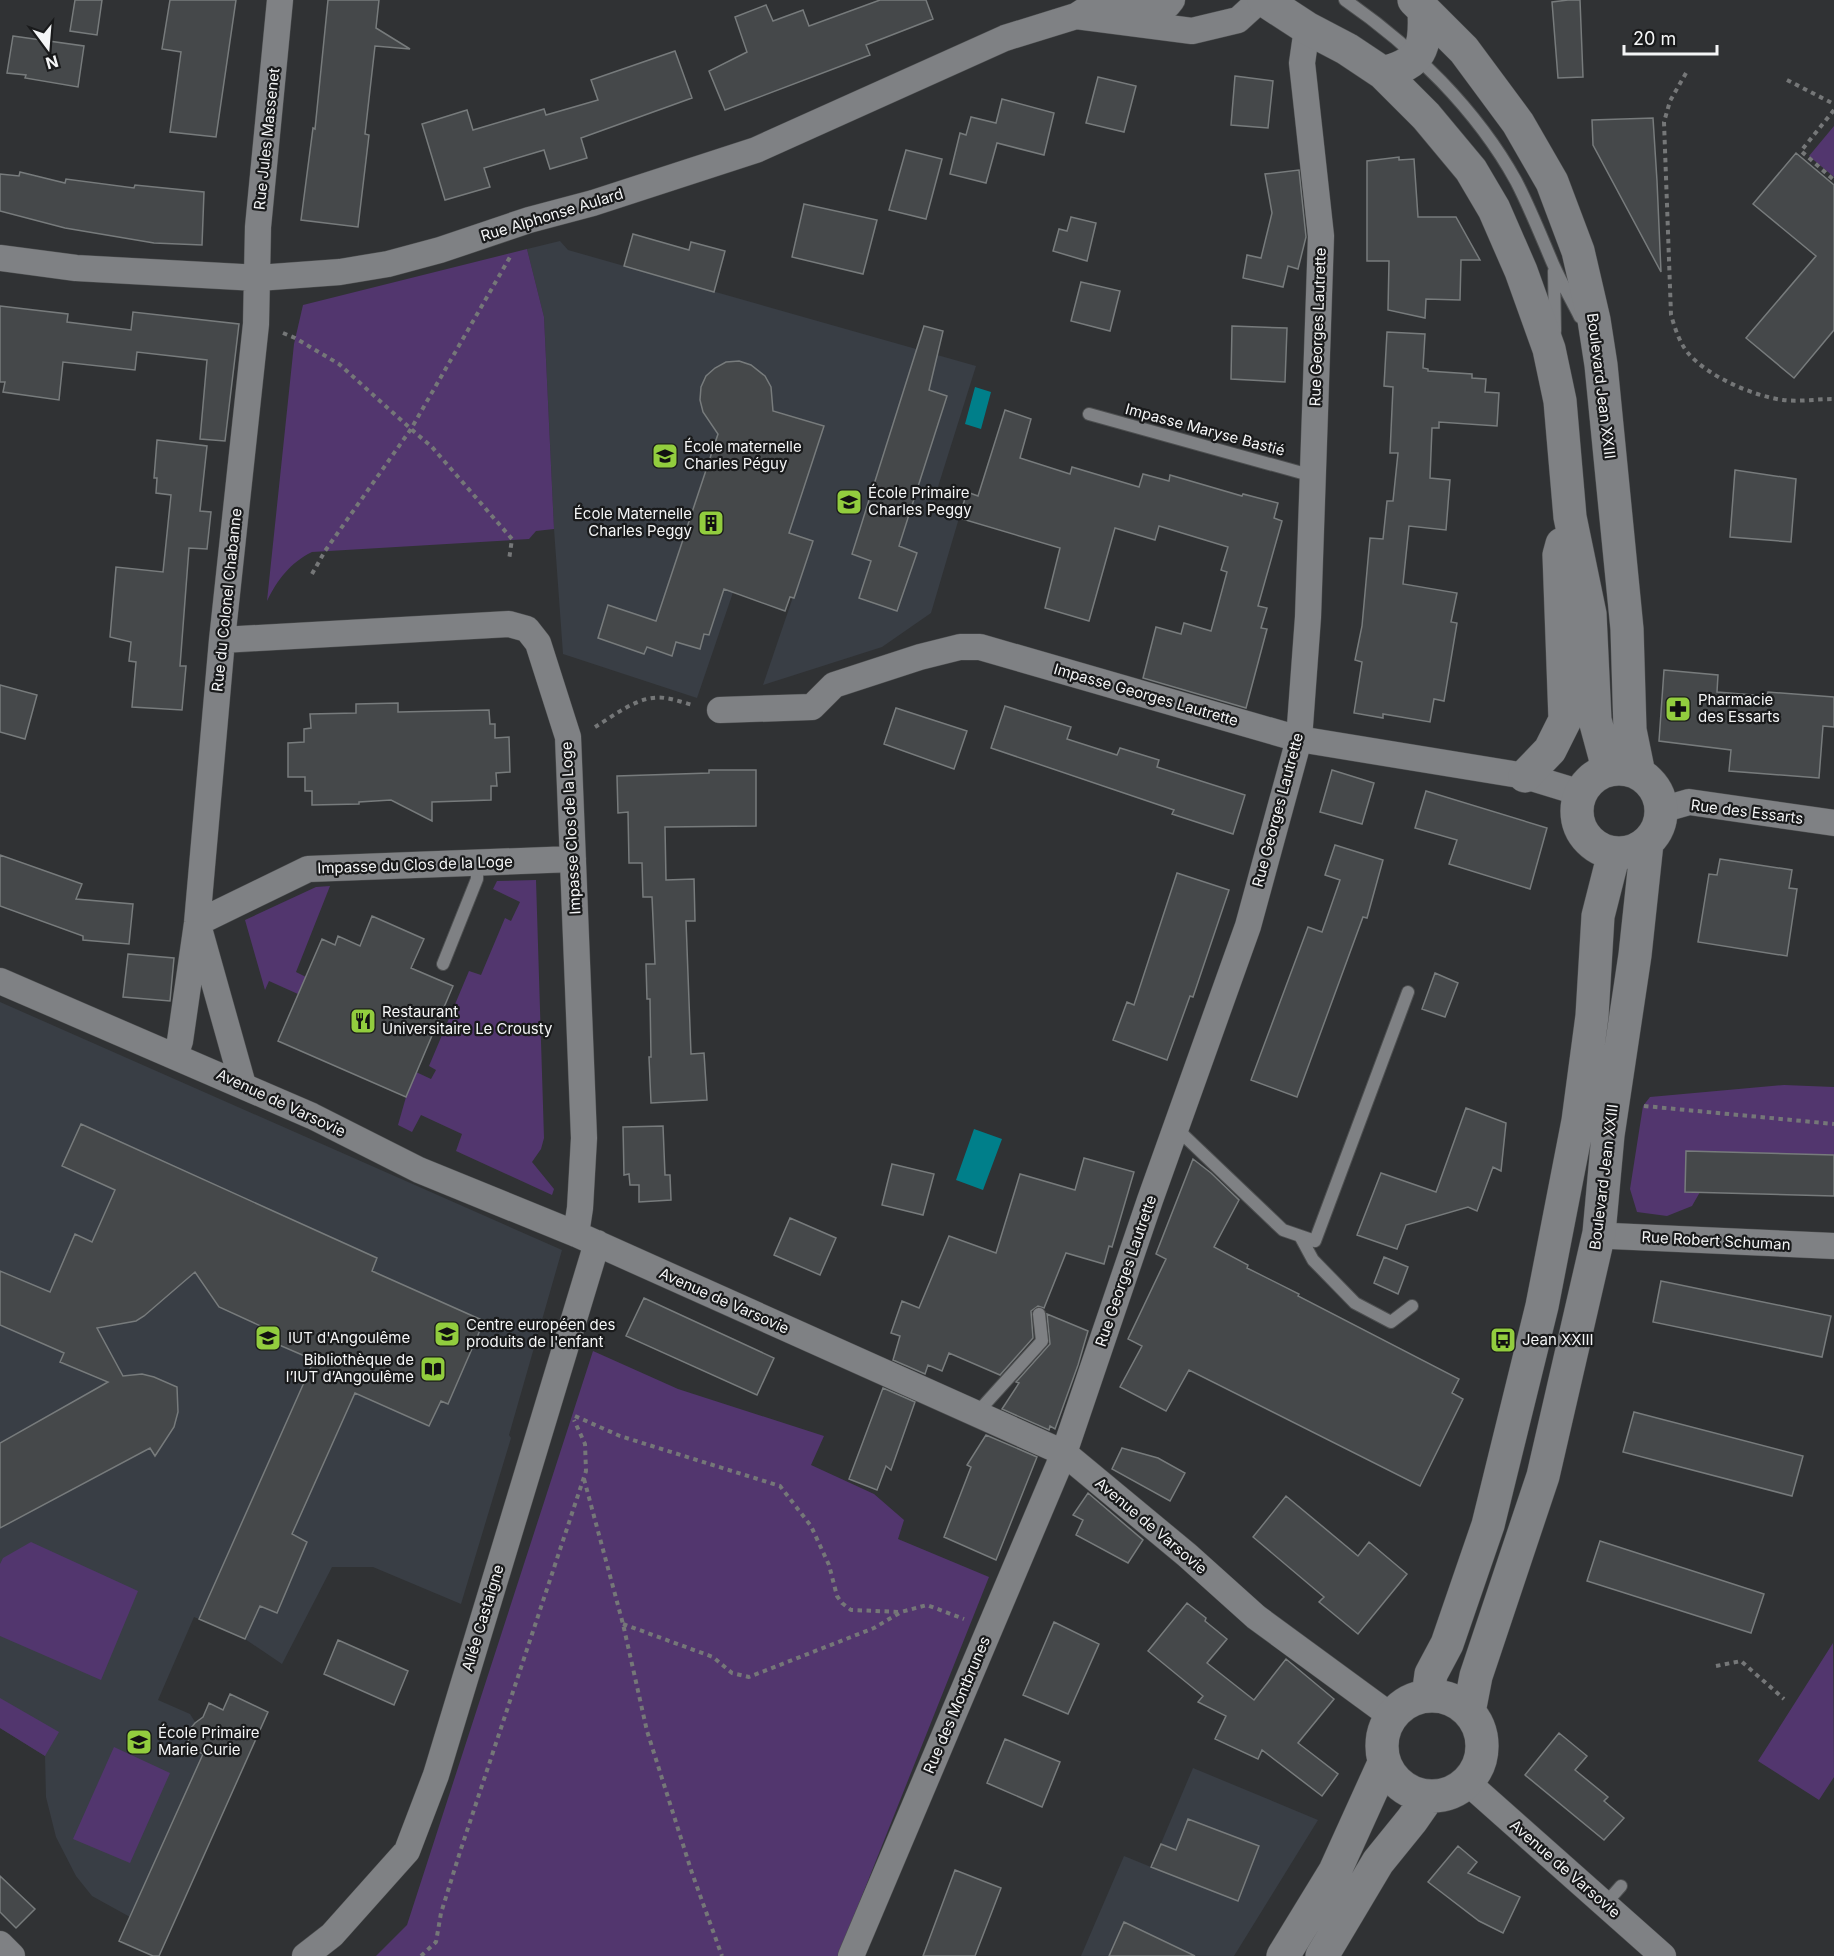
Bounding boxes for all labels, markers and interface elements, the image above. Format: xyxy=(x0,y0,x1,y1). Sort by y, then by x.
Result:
north arrow xyxy=(18,18,78,78)
scale bar xyxy=(1624,18,1717,56)
text: 20 m xyxy=(1633,28,1676,49)
text: N xyxy=(44,51,61,74)
street label: Rue Jules Massenet xyxy=(250,67,283,211)
street label: Rue Alphonse Aulard xyxy=(478,184,625,245)
street label: Rue Georges Lautrette xyxy=(1305,247,1330,407)
street label: Boulevard Jean XXIII xyxy=(1583,312,1620,460)
street label: Impasse Maryse Bastié xyxy=(1123,399,1287,460)
place label: École maternelle Charles Péguy xyxy=(684,437,802,473)
school or university icon: École maternelle Charles Péguy xyxy=(650,441,680,471)
place label: École Primaire Charles Peggy xyxy=(868,483,972,519)
school or university icon: École Primaire Charles Peggy xyxy=(834,487,864,517)
place label: École Maternelle Charles Peggy xyxy=(574,504,693,540)
street label: Rue du Colonel Chabanne xyxy=(207,507,246,693)
building icon: École Maternelle Charles Peggy xyxy=(696,508,726,538)
street label: Impasse Georges Lautrette xyxy=(1052,659,1241,730)
place label: Pharmacie des Essarts xyxy=(1698,690,1780,726)
pharmacy icon: Pharmacie des Essarts xyxy=(1663,694,1693,724)
street label: Rue Georges Lautrette xyxy=(1248,731,1307,889)
street label: Impasse Clos de la Loge xyxy=(556,741,585,915)
street label: Rue des Essarts xyxy=(1690,795,1805,828)
street label: Impasse du Clos de la Loge xyxy=(317,852,513,877)
place label: Restaurant Universitaire Le Crousty xyxy=(382,1002,553,1038)
restaurant icon: Restaurant Universitaire Le Crousty xyxy=(348,1006,378,1036)
street label: Avenue de Varsovie xyxy=(214,1064,349,1141)
street label: Boulevard Jean XXIII xyxy=(1585,1103,1622,1251)
street label: Rue Georges Lautrette xyxy=(1091,1193,1160,1349)
street label: Rue Robert Schuman xyxy=(1641,1227,1791,1254)
street label: Avenue de Varsovie xyxy=(656,1263,792,1338)
place label: Centre européen des produits de l'enfant xyxy=(466,1315,616,1351)
school or university icon: Centre européen des produits de l'enfant xyxy=(432,1319,462,1349)
school or university icon: IUT d'Angoulême xyxy=(253,1323,283,1353)
bus stop icon: Jean XXIII xyxy=(1488,1325,1518,1355)
place label: IUT d'Angoulême xyxy=(288,1328,410,1347)
place label: Jean XXIII xyxy=(1522,1330,1594,1349)
place label: Bibliothèque de l’IUT d’Angoulême xyxy=(286,1350,414,1386)
library icon: Bibliothèque de l’IUT d’Angoulême xyxy=(418,1354,448,1384)
street label: Avenue de Varsovie xyxy=(1092,1473,1211,1578)
street label: Allée Castaigne xyxy=(457,1562,508,1673)
street label: Rue des Montbrunes xyxy=(919,1633,994,1776)
place label: École Primaire Marie Curie xyxy=(158,1723,260,1759)
school or university icon: École Primaire Marie Curie xyxy=(124,1727,154,1757)
street label: Avenue de Varsovie xyxy=(1506,1815,1624,1922)

